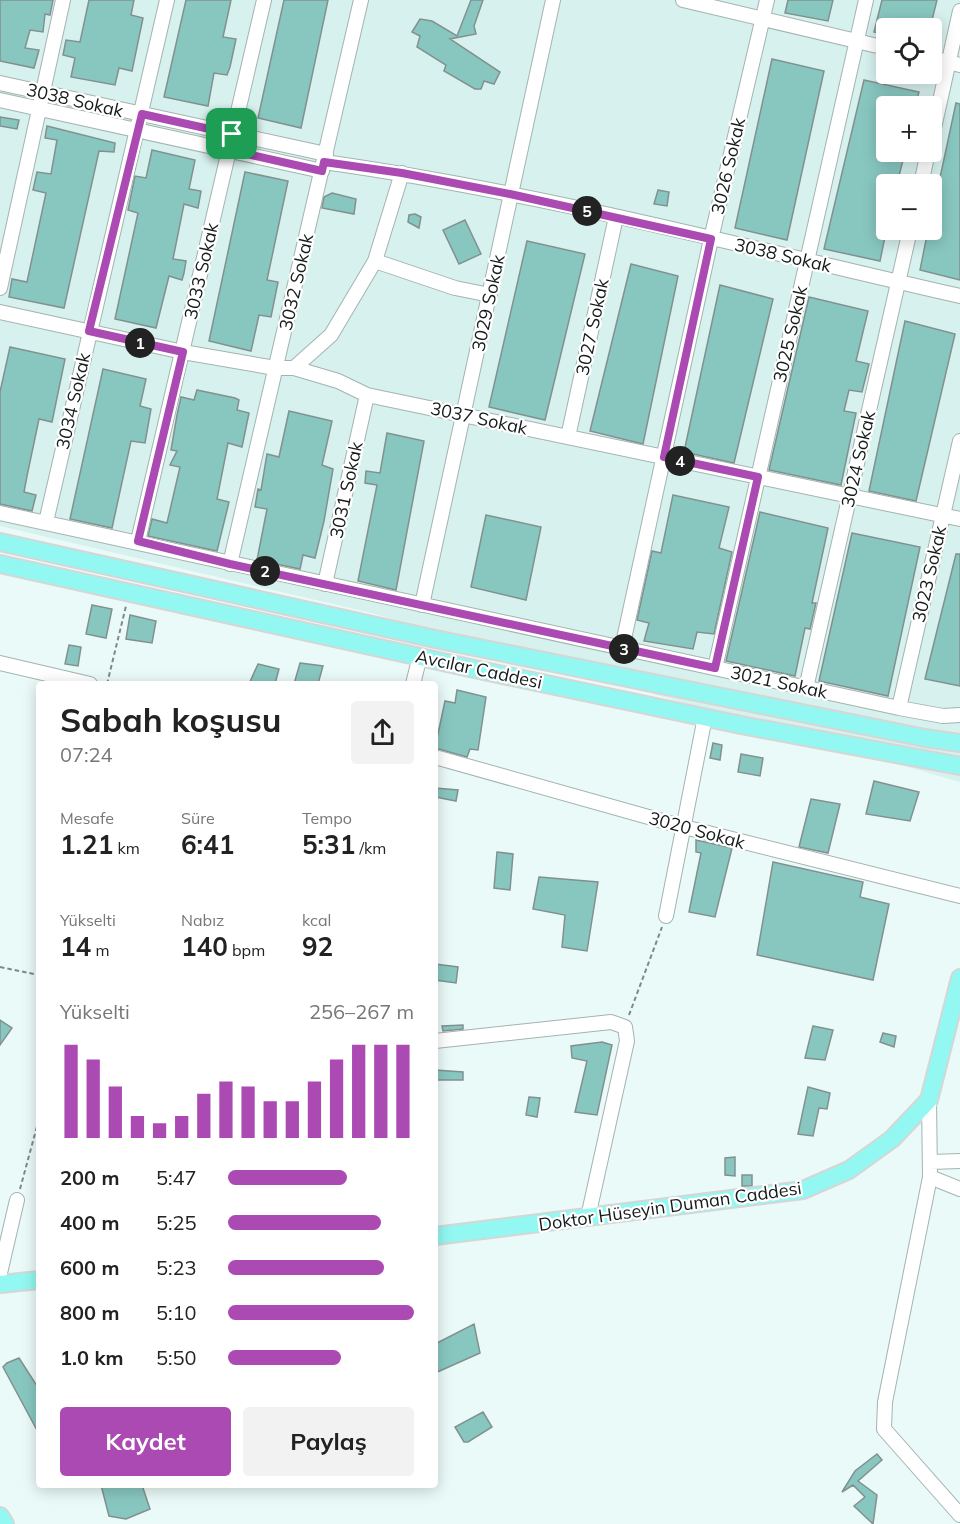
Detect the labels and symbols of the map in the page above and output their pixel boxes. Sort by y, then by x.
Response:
street label: 3038 Sokak [24,78,126,122]
pin [206,108,257,159]
street label: 3026 Sokak [706,115,750,217]
pin: 5 [572,196,602,226]
street label: 3033 Sokak [179,220,223,322]
street label: 3032 Sokak [274,231,318,333]
street label: 3038 Sokak [732,233,834,277]
street label: 3029 Sokak [466,252,510,354]
street label: 3027 Sokak [570,276,614,378]
street label: 3025 Sokak [768,283,812,385]
pin: 1 [125,328,155,358]
street label: 3034 Sokak [51,350,95,452]
street label: 3037 Sokak [428,396,530,440]
street label: 3024 Sokak [836,408,880,510]
street label: 3031 Sokak [324,439,368,541]
pin: 4 [665,446,695,476]
street label: 3023 Sokak [907,523,951,625]
pin: 2 [250,556,280,586]
pin: 3 [609,634,639,664]
street label: Avcılar Caddesi [413,644,545,694]
street label: 3021 Sokak [728,660,830,704]
street label: 3020 Sokak [646,806,748,854]
street label: Doktor Hüseyin Duman Caddesi [537,1176,803,1236]

